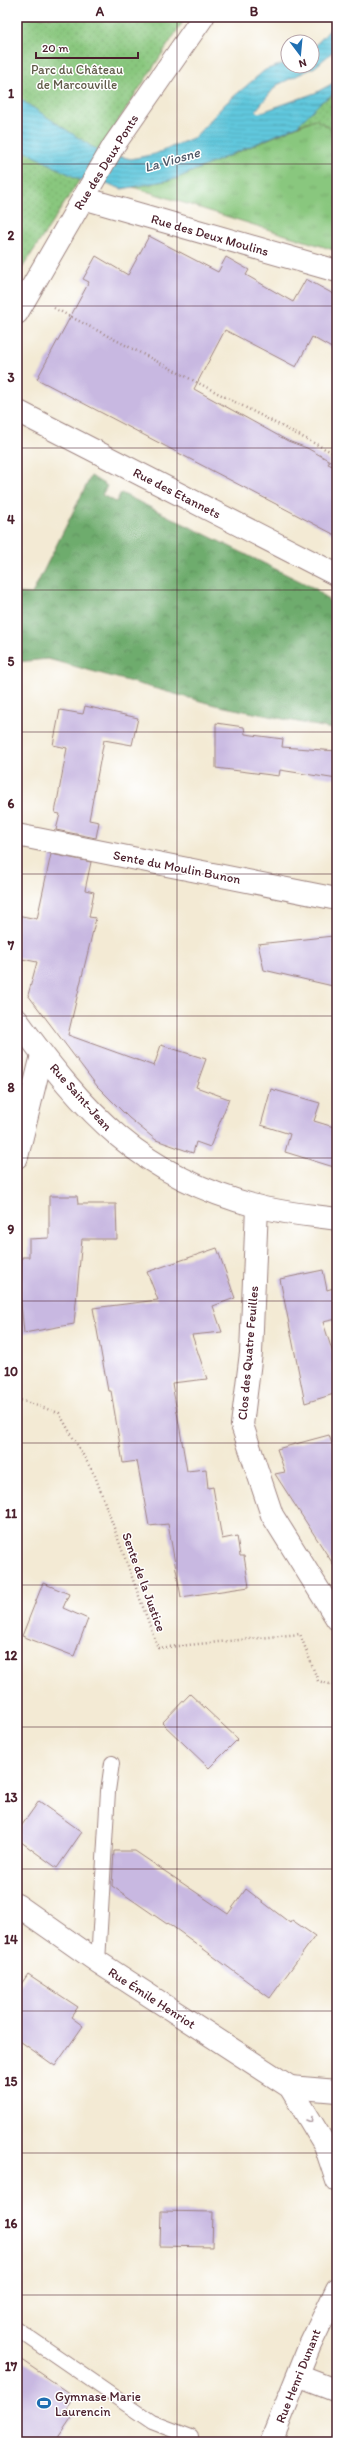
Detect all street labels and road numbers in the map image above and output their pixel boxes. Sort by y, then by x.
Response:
street label: Rue des Deux Ponts [71,111,141,212]
street label: Rue des Deux Moulins [149,211,271,259]
street label: Rue des Etannets [131,464,223,522]
street label: Sente du Moulin Bunon [112,847,243,887]
street label: Rue Saint-Jean [47,1060,116,1134]
street label: Clos des Quatre Feuilles [235,1285,261,1421]
street label: Sente de la Justice [119,1530,169,1634]
street label: Rue Émile Henriot [106,1964,198,2032]
street label: Rue Henri Dunant [272,2327,324,2425]

